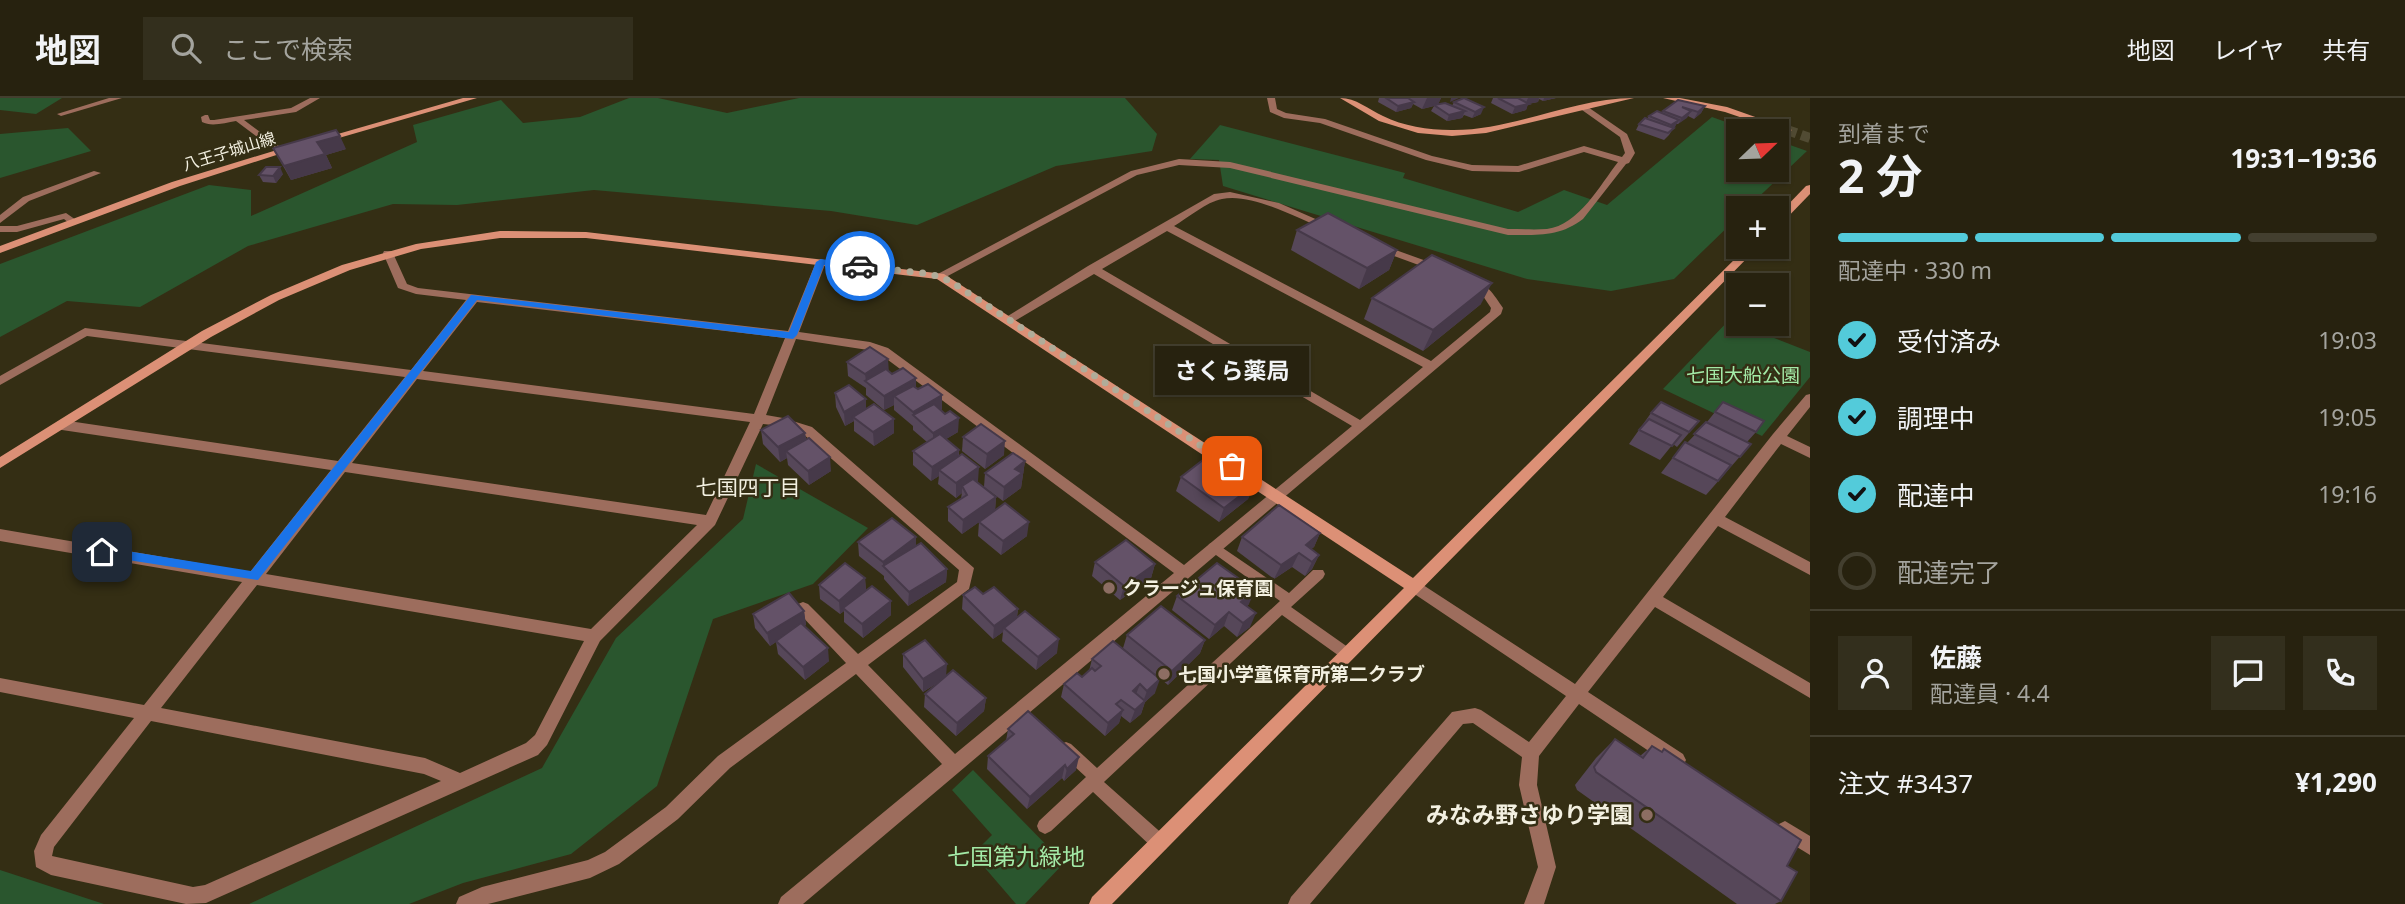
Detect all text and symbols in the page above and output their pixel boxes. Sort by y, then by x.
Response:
search box [143,17,633,80]
text: 地図 [35,27,101,72]
icon: search [167,29,205,67]
text: ここで検索 [223,31,353,67]
text: 地図 [2127,33,2175,66]
text: レイヤ [2213,33,2284,66]
text: 共有 [2322,33,2370,66]
text: 到着まで [1838,117,1930,149]
north arrow [1726,119,1788,182]
map controls [1726,119,1789,336]
street label: 八王子城山線 [180,126,278,176]
text: 19:31–19:36 [2230,140,2377,176]
text: 2 分 [1838,144,1922,206]
button: + [1726,196,1789,259]
courier [825,231,895,301]
icon: car [841,247,879,285]
text: 配達中 · 330 m [1838,254,1992,286]
button: − [1726,273,1789,336]
icon: check [1838,321,1876,359]
text: 受付済み [1897,323,2001,359]
text: 19:03 [2318,324,2377,356]
callout: さくら薬局 [1155,347,1309,396]
text: さくら薬局 [1175,354,1290,386]
park label: 七国大船公園 [1686,362,1800,388]
icon: check [1838,398,1876,436]
text: 調理中 [1897,400,1975,436]
text: 19:05 [2318,401,2377,433]
pin [1202,436,1262,496]
icon: bag [1213,447,1251,485]
district label: 七国四丁目 [696,473,801,501]
icon: check [1838,475,1876,513]
text: 配達中 [1897,477,1975,513]
text: 19:16 [2318,478,2377,510]
pin [72,522,132,582]
icon: home [83,533,121,571]
text: 配達完了 [1897,554,2001,590]
place label: クラージュ保育園 [1123,575,1273,601]
marker: クラージュ保育園 [1101,580,1117,596]
button: person [1838,636,1912,710]
button: chat [2211,636,2285,710]
button: phone [2303,636,2377,710]
text: 佐藤 [1930,639,1982,675]
place label: 七国小学童保育所第二クラブ [1178,661,1425,687]
marker: 七国小学童保育所第二クラブ [1156,666,1172,682]
text: 配達員 · 4.4 [1930,677,2050,709]
text: ¥1,290 [2295,764,2377,800]
text: 注文 #3437 [1838,765,1973,801]
place label: みなみ野さゆり学園 [1426,798,1633,830]
marker: みなみ野さゆり学園 [1639,807,1655,823]
park label: 七国第九緑地 [947,840,1085,872]

